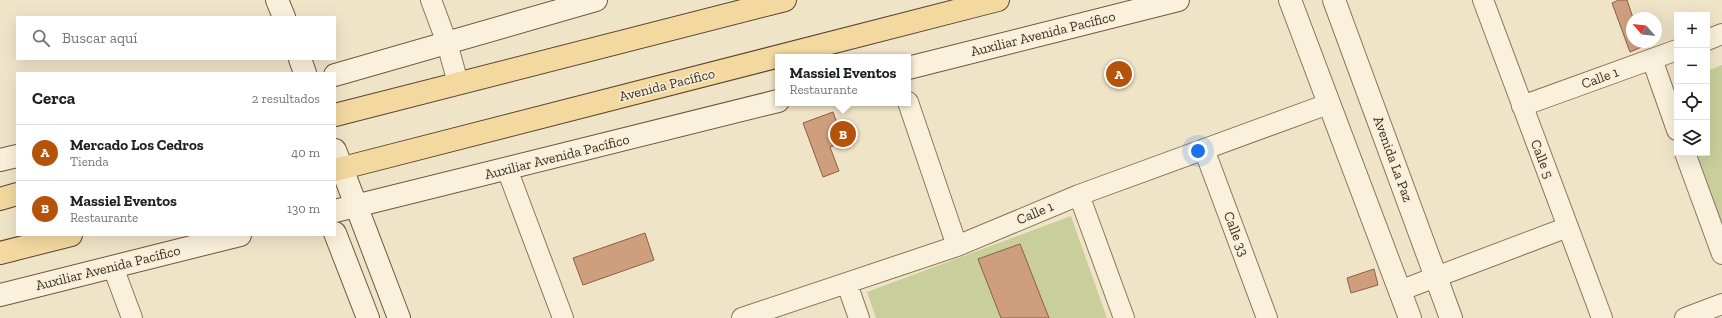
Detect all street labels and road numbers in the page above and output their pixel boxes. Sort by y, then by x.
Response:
street label: Auxiliar Avenida Pacífico [969,8,1117,60]
street label: Calle 1 [1579,63,1622,93]
street label: Avenida Pacífico [617,65,717,105]
street label: Avenida La Paz [1370,114,1417,205]
street label: Auxiliar Avenida Pacífico [483,131,631,183]
street label: Calle 5 [1527,137,1557,181]
street label: Calle 1 [1014,197,1057,228]
street label: Calle 33 [1220,209,1252,259]
street label: Auxiliar Avenida Pacífico [34,242,182,294]

